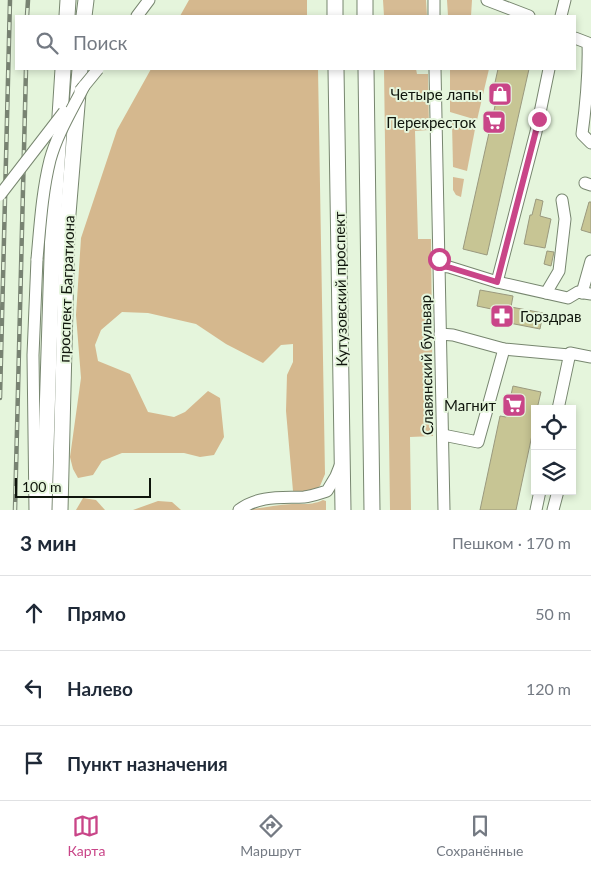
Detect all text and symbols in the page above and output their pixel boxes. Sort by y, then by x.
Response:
search box [15,15,576,70]
icon: search [33,29,61,57]
text: Поиск [73,31,127,54]
shop icon: Четыре лапы [487,81,513,107]
place label: Четыре лапы [390,85,482,103]
route end [528,108,551,131]
supermarket icon: Перекресток [481,109,507,135]
place label: Перекресток [386,113,476,131]
street label: Кутузовский проспект [330,211,350,367]
street label: проспект Багратиона [54,215,78,363]
route start [428,248,451,271]
street label: Славянский бульвар [416,295,436,435]
pharmacy icon: Горздрав [489,303,515,329]
place label: Горздрав [520,307,582,325]
supermarket icon: Магнит [501,392,527,418]
place label: Магнит [444,396,496,414]
map controls [531,405,576,495]
button: locate [531,405,576,450]
button: layers [531,450,576,495]
scale bar [15,475,151,498]
text: 100 m [22,478,61,495]
text: 3 мин [20,530,77,555]
text: Пешком · 170 m [452,533,571,552]
icon: ahead [20,599,48,627]
text: Прямо [67,602,126,625]
text: 50 m [535,604,571,623]
icon: left [20,674,48,702]
text: Налево [67,677,133,700]
text: 120 m [526,679,571,698]
icon: arrive [20,749,48,777]
text: Пункт назначения [67,752,228,775]
tab: Карта [67,812,105,859]
tab: Маршрут [240,812,301,859]
tab: Сохранённые [436,812,523,859]

